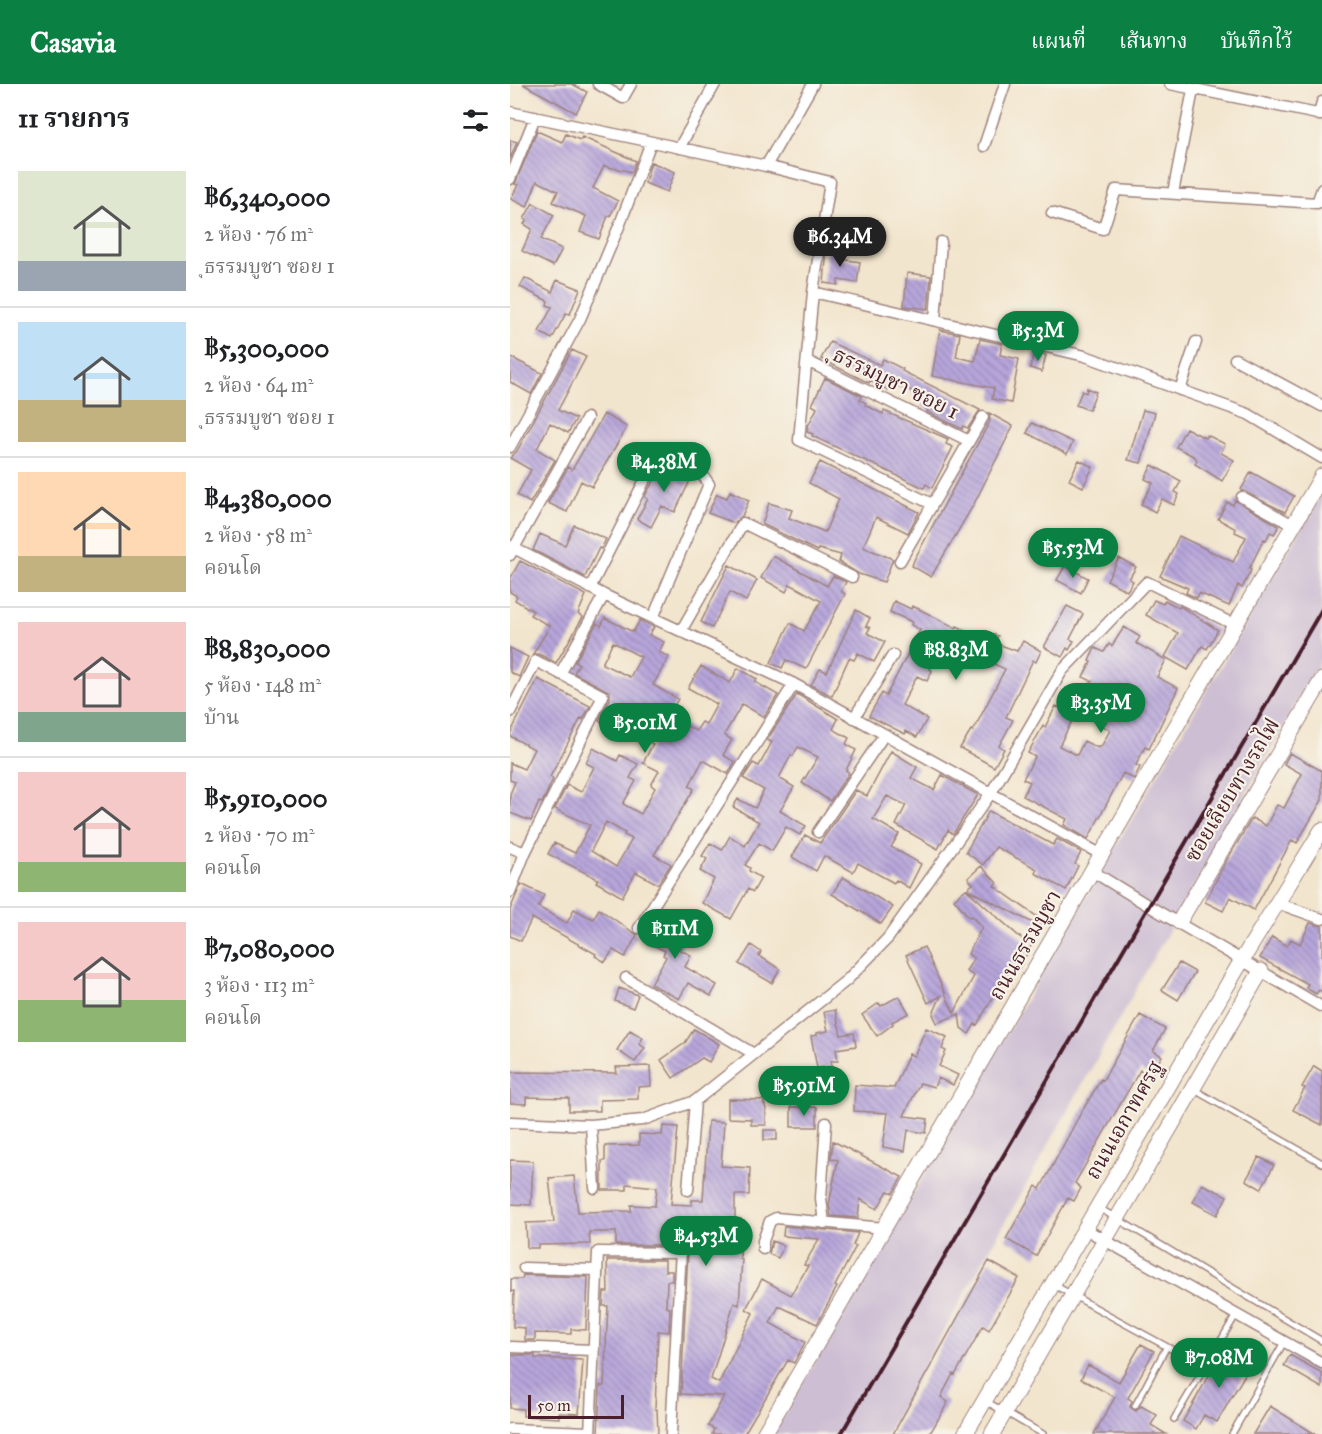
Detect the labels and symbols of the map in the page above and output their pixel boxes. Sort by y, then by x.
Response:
pin: ฿6.34M [791,217,889,268]
pin: ฿5.3M [996,311,1080,362]
street label: ุธรรมบูชา ซอย 1 [823,339,963,426]
pin: ฿4.38M [615,442,713,493]
pin: ฿5.53M [1024,528,1122,579]
pin: ฿8.83M [907,630,1005,681]
pin: ฿3.35M [1052,683,1150,734]
pin: ฿5.01M [596,703,694,754]
street label: ซอยเลียบทางรถไฟ [1177,712,1285,867]
street label: ถนนธรรมบูชา [983,885,1067,1005]
pin: ฿11M [639,909,711,960]
street label: ถนนเอกาทศรฐ [1079,1056,1169,1184]
pin: ฿5.91M [755,1066,853,1117]
pin: ฿4.53M [657,1216,755,1267]
pin: ฿7.08M [1170,1338,1268,1389]
scale bar [528,1392,624,1420]

